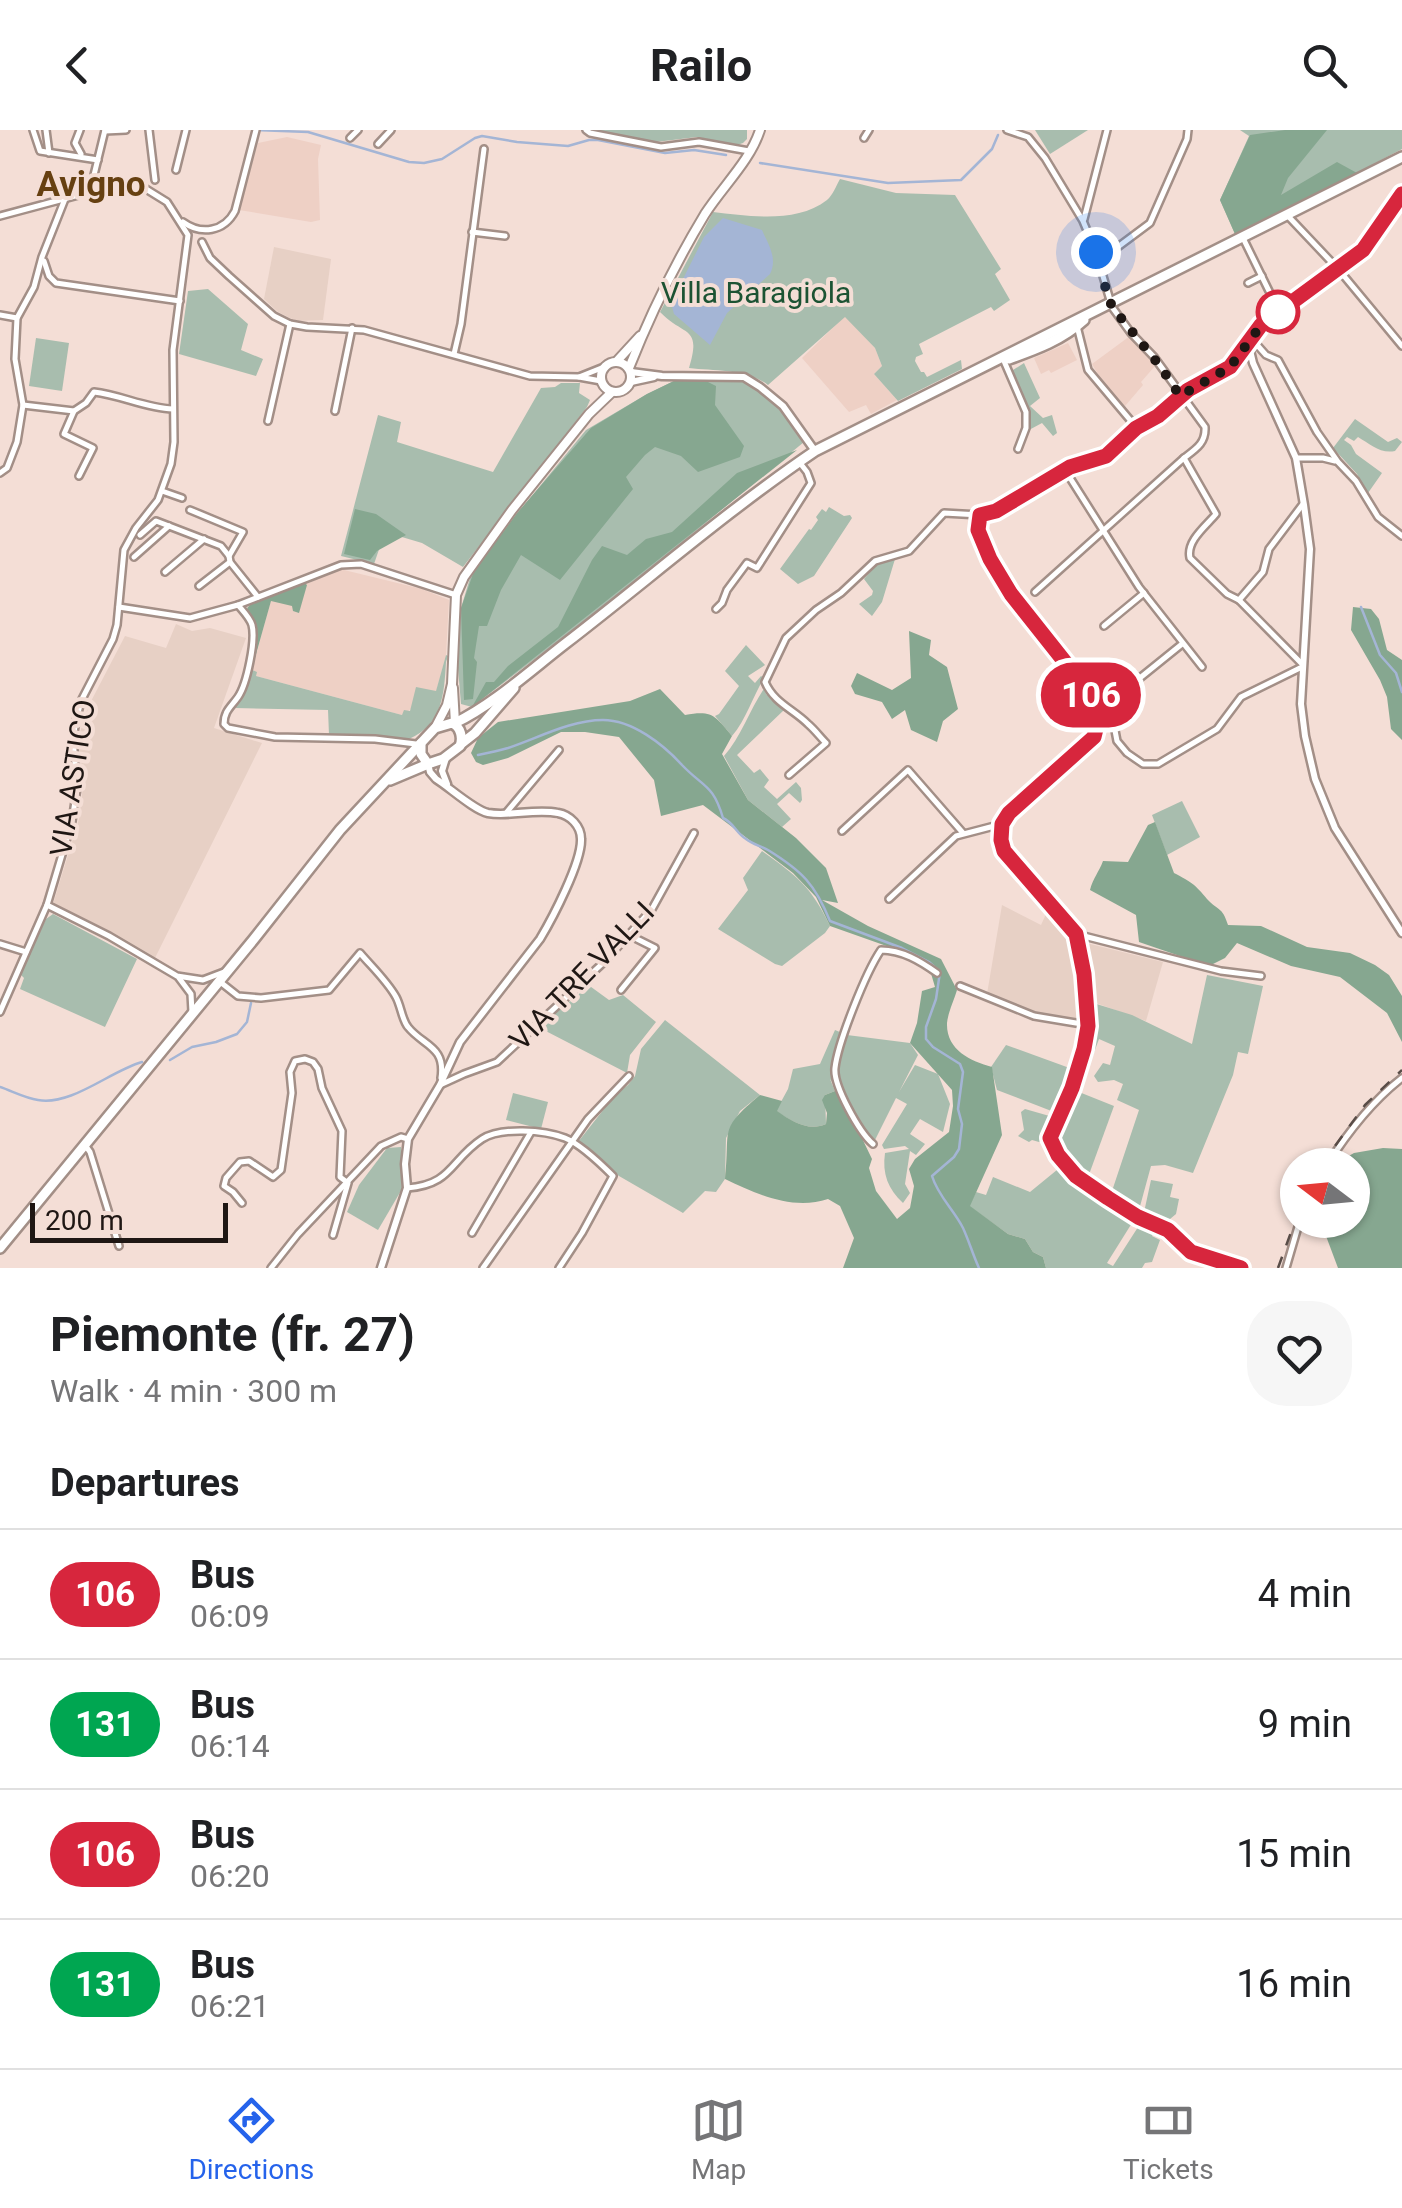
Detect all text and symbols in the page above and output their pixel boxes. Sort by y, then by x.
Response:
icon: back [50,38,105,93]
icon: search [1297,38,1352,93]
text: Railo [650,39,752,92]
district label: Avigno [36,164,146,205]
your location [1071,227,1121,277]
park label: Villa Baragiola [661,275,851,310]
unlabelled marker [1257,291,1299,333]
line badge: 106 [1034,662,1148,728]
text: 106 [1061,675,1121,716]
street label: VIA ASTICO [43,697,102,859]
street label: VIA TRE VALLI [502,894,661,1057]
north arrow [1280,1148,1370,1238]
map controls [1280,1148,1370,1238]
scale bar [30,1198,228,1242]
text: 200 m [45,1204,124,1237]
button: heart [1247,1301,1352,1406]
text: Piemonte (fr. 27) [50,1306,415,1363]
text: Walk · 4 min · 300 m [50,1372,337,1410]
text: Departures [50,1461,240,1505]
text: Bus [190,1553,255,1597]
text: 4 min [1258,1572,1352,1616]
text: 106 [75,1574,135,1615]
text: 06:09 [190,1597,270,1635]
text: Bus [190,1683,255,1727]
text: 9 min [1258,1702,1352,1746]
text: 131 [75,1704,135,1745]
text: 06:14 [190,1727,270,1765]
text: Bus [190,1813,255,1857]
text: 15 min [1236,1832,1352,1876]
text: 106 [75,1834,135,1875]
text: 06:20 [190,1857,270,1895]
text: Bus [190,1943,255,1987]
text: 16 min [1236,1962,1352,2006]
text: 131 [75,1964,135,2005]
text: 06:21 [190,1987,270,2025]
tab: Directions [188,2093,314,2186]
tab: Map [691,2093,746,2186]
tab: Tickets [1123,2093,1214,2186]

